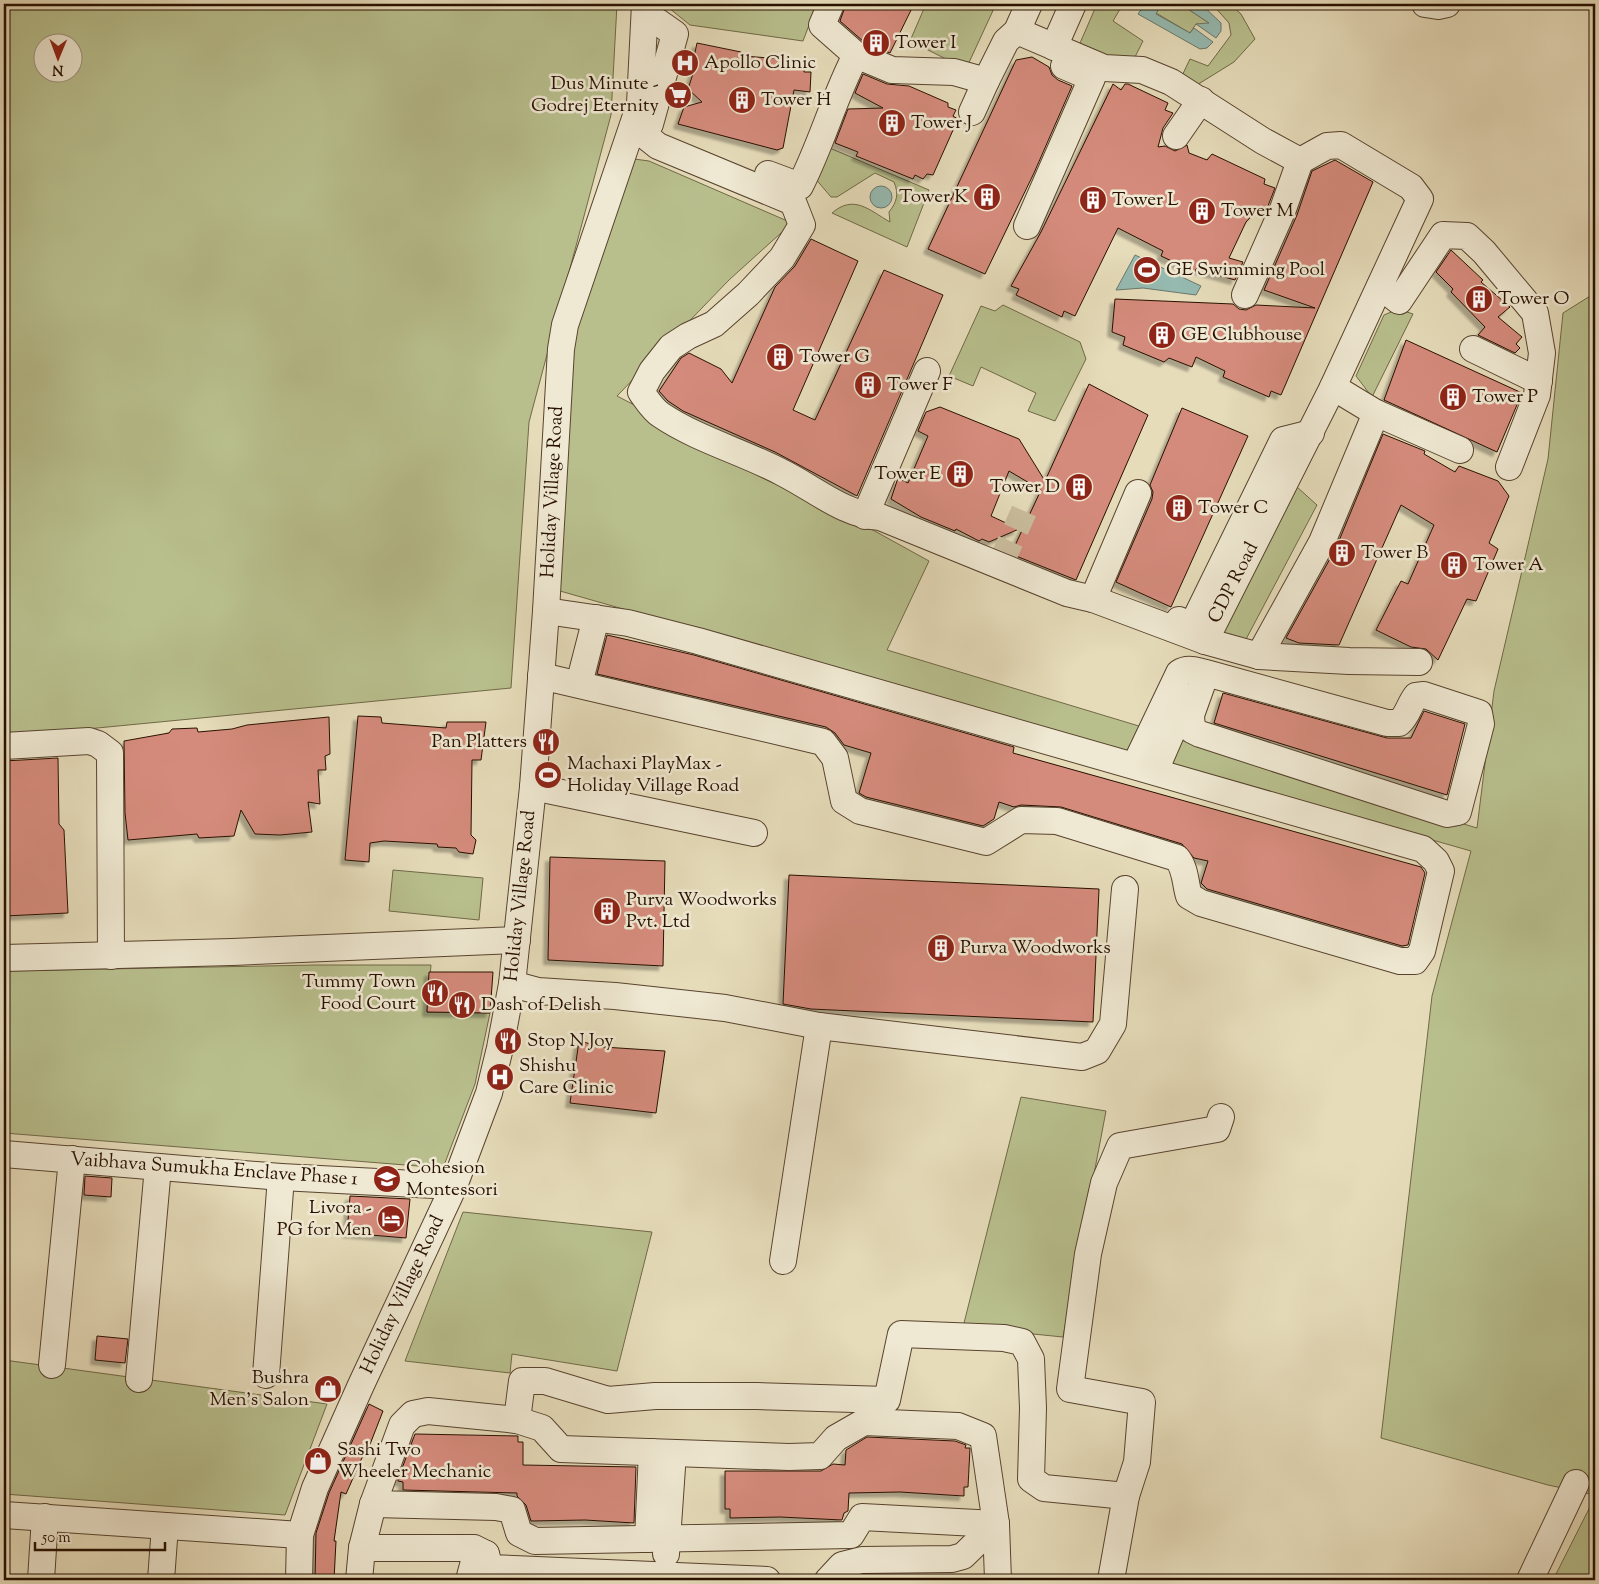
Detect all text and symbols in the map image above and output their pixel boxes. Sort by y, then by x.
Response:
building icon: Tower I [861,28,891,58]
place label: Tower I [895,30,956,57]
north arrow [32,32,82,82]
hospital icon: Apollo Clinic [670,48,700,78]
place label: Apollo Clinic [704,50,816,77]
text: N [52,59,64,79]
place label: Dus Minute - Godrej Eternity [531,71,660,120]
supermarket icon: Dus Minute - Godrej Eternity [663,80,693,110]
building icon: Tower H [727,85,757,115]
place label: Tower H [761,87,831,114]
building icon: Tower J [877,108,907,138]
place label: Tower J [911,110,972,137]
building icon: Tower K [972,182,1002,212]
place label: Tower K [899,184,968,211]
building icon: Tower L [1078,185,1108,215]
place label: Tower L [1112,187,1179,214]
building icon: Tower M [1187,196,1217,226]
place label: Tower M [1221,198,1294,225]
sports icon: GE Swimming Pool [1132,255,1162,285]
place label: GE Swimming Pool [1166,257,1325,284]
building icon: Tower O [1464,284,1494,314]
place label: Tower O [1498,286,1569,313]
building icon: GE Clubhouse [1147,320,1177,350]
place label: GE Clubhouse [1181,322,1302,349]
building icon: Tower G [765,342,795,372]
place label: Tower G [799,344,870,371]
building icon: Tower F [853,370,883,400]
place label: Tower F [887,372,953,399]
building icon: Tower P [1438,382,1468,412]
place label: Tower P [1472,384,1538,411]
street label: Holiday Village Road [535,405,571,579]
building icon: Tower E [945,459,975,489]
place label: Tower E [874,461,942,488]
building icon: Tower D [1064,472,1094,502]
place label: Tower D [990,474,1060,501]
building icon: Tower C [1164,493,1194,523]
place label: Tower C [1198,495,1269,522]
street label: CDP Road [1202,537,1266,628]
building icon: Tower B [1327,538,1357,568]
place label: Tower B [1361,540,1428,567]
building icon: Tower A [1439,550,1469,580]
place label: Tower A [1473,552,1544,579]
restaurant icon: Pan Platters [531,727,561,757]
place label: Pan Platters [431,729,527,756]
place label: Machaxi PlayMax - Holiday Village Road [567,751,739,800]
sports icon: Machaxi PlayMax - Holiday Village Road [533,760,563,790]
street label: Holiday Village Road [499,809,543,983]
place label: Purva Woodworks Pvt. Ltd [626,887,777,936]
building icon: Purva Woodworks Pvt. Ltd [592,896,622,926]
building icon: Purva Woodworks [926,933,956,963]
place label: Purva Woodworks [960,935,1111,962]
place label: Tummy Town Food Court [302,969,416,1018]
restaurant icon: Tummy Town Food Court [420,978,450,1008]
restaurant icon: Dash of Delish [447,990,477,1020]
place label: Dash of Delish [481,992,602,1019]
restaurant icon: Stop N Joy [493,1026,523,1056]
place label: Stop N Joy [527,1028,614,1055]
place label: Shishu Care Clinic [519,1053,614,1102]
hospital icon: Shishu Care Clinic [485,1062,515,1092]
street label: Vaibhava Sumukha Enclave Phase 1 [69,1146,359,1194]
place label: Cohesion Montessori [406,1155,498,1204]
school or university icon: Cohesion Montessori [372,1164,402,1194]
place label: Livora - PG for Men [277,1195,372,1244]
hotel icon: Livora - PG for Men [376,1204,406,1234]
street label: Holiday Village Road [354,1211,452,1379]
place label: Bushra Men's Salon [210,1365,309,1414]
shop icon: Bushra Men's Salon [313,1374,343,1404]
place label: Sashi Two Wheeler Mechanic [337,1437,492,1486]
shop icon: Sashi Two Wheeler Mechanic [303,1446,333,1476]
scale bar [35,1519,165,1551]
text: 50 m [41,1528,71,1549]

